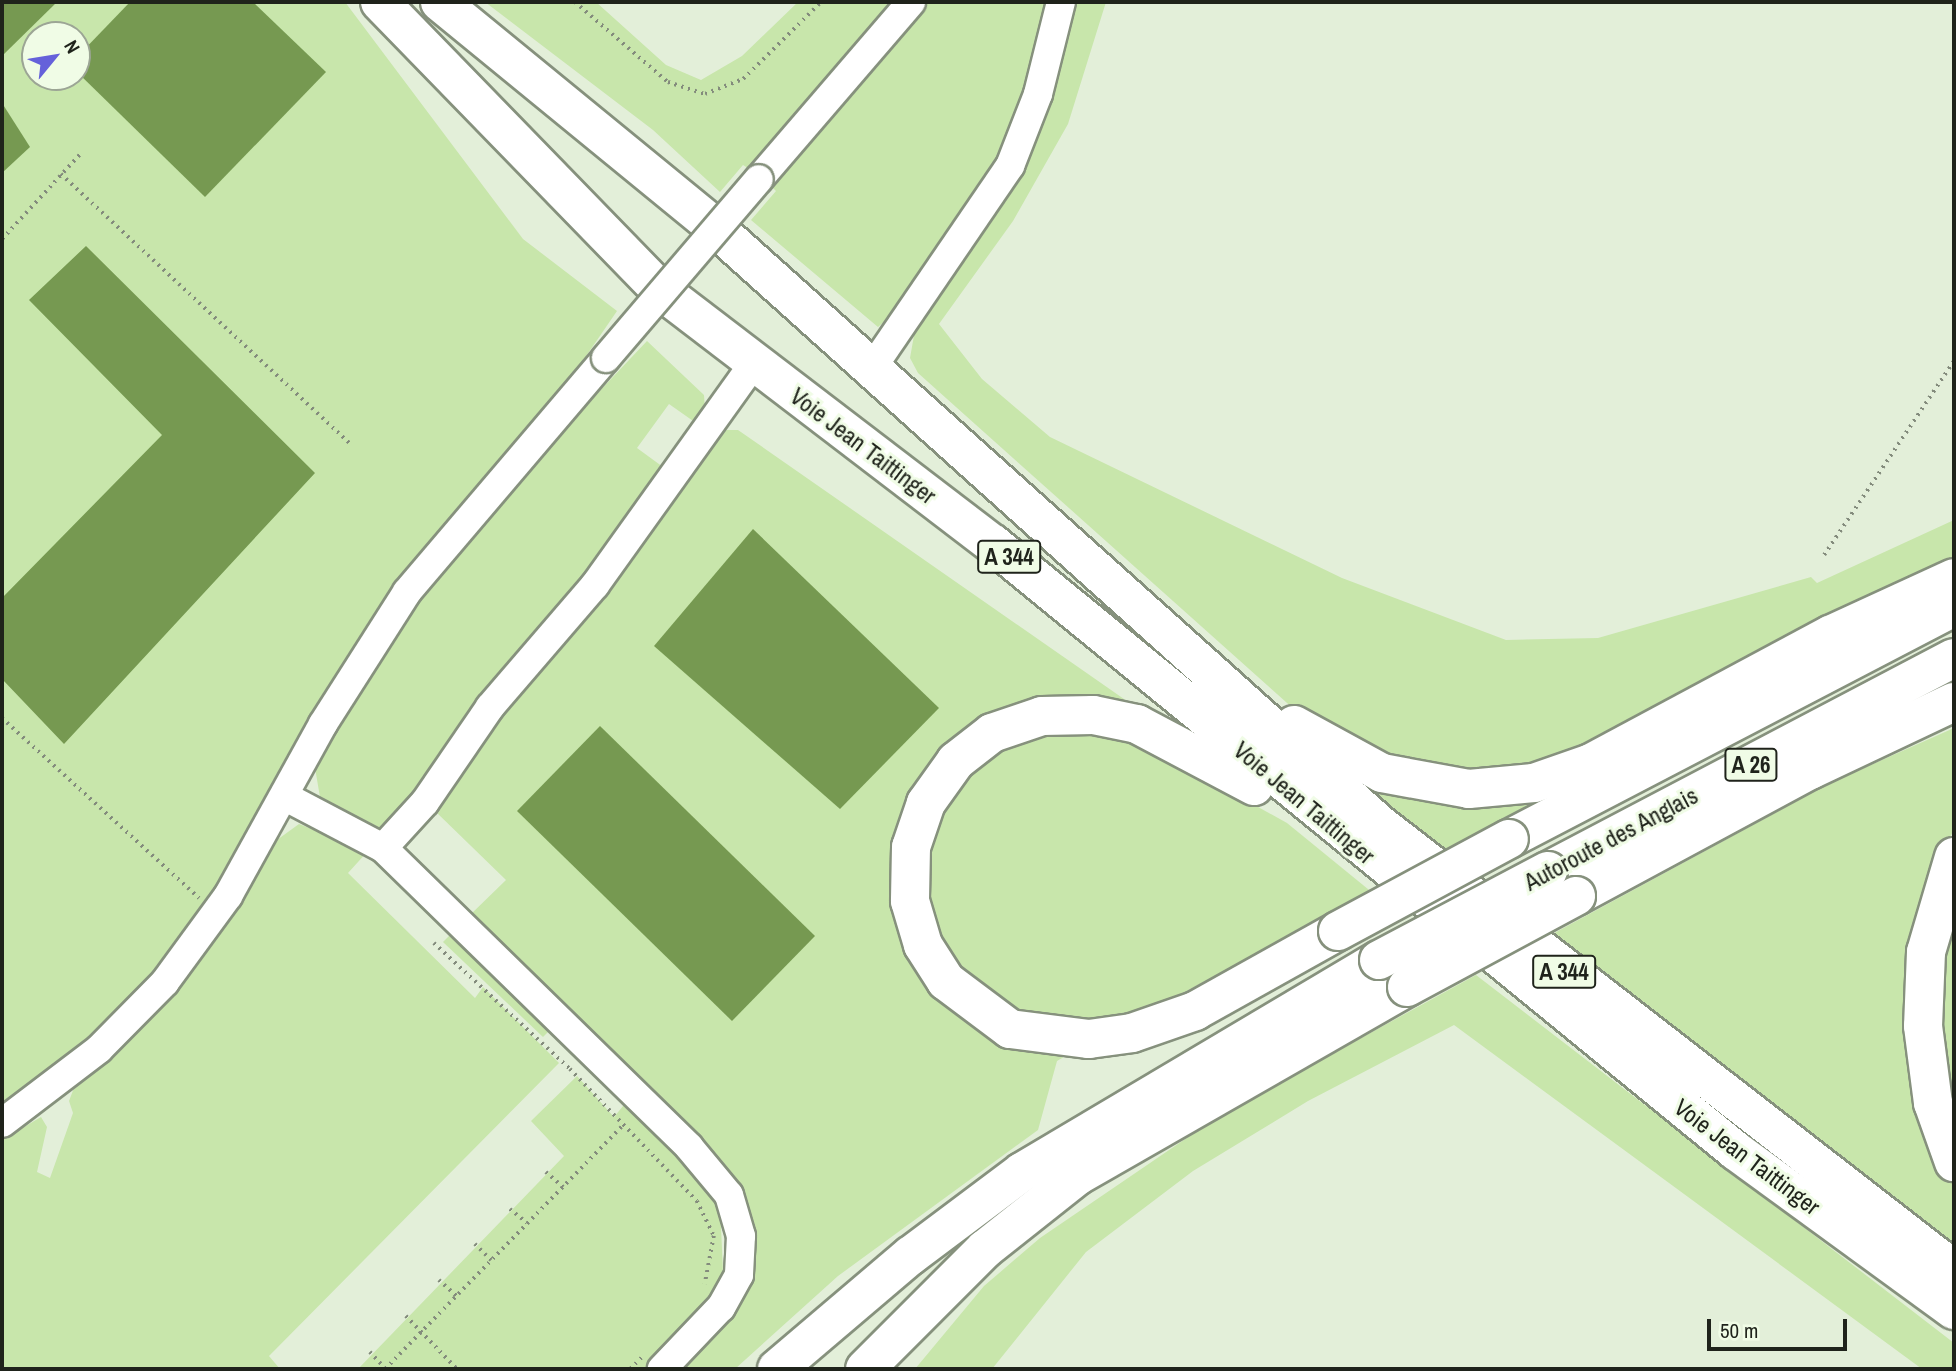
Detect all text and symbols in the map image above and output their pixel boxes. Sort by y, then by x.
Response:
north arrow [21,21,91,91]
text: N [58,35,87,58]
street label: Voie Jean Taittinger [784,382,942,510]
road number: A 344 [976,538,1042,576]
street label: Voie Jean Taittinger [1228,736,1380,870]
road number: A 26 [1723,746,1779,785]
street label: Autoroute des Anglais [1519,781,1703,897]
road number: A 344 [1531,953,1597,992]
street label: Voie Jean Taittinger [1668,1093,1826,1221]
scale bar [1711,1304,1851,1348]
text: 50 m [1720,1316,1758,1345]

